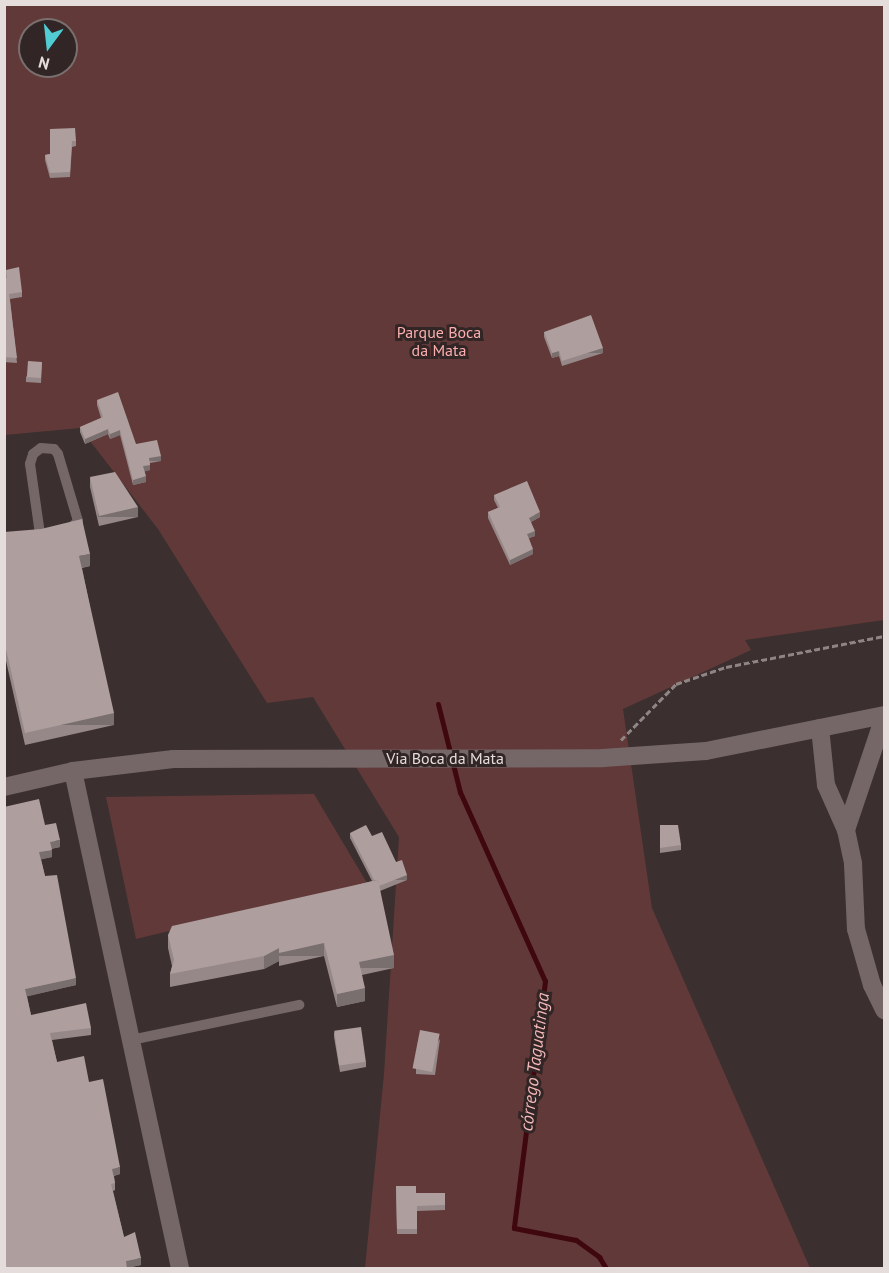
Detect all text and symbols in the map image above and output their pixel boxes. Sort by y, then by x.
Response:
north arrow [18,18,78,78]
text: N [36,52,52,74]
park label: Parque Boca da Mata [397,322,481,360]
street label: Via Boca da Mata [386,748,504,768]
water label: córrego Taguatinga [516,991,554,1133]

